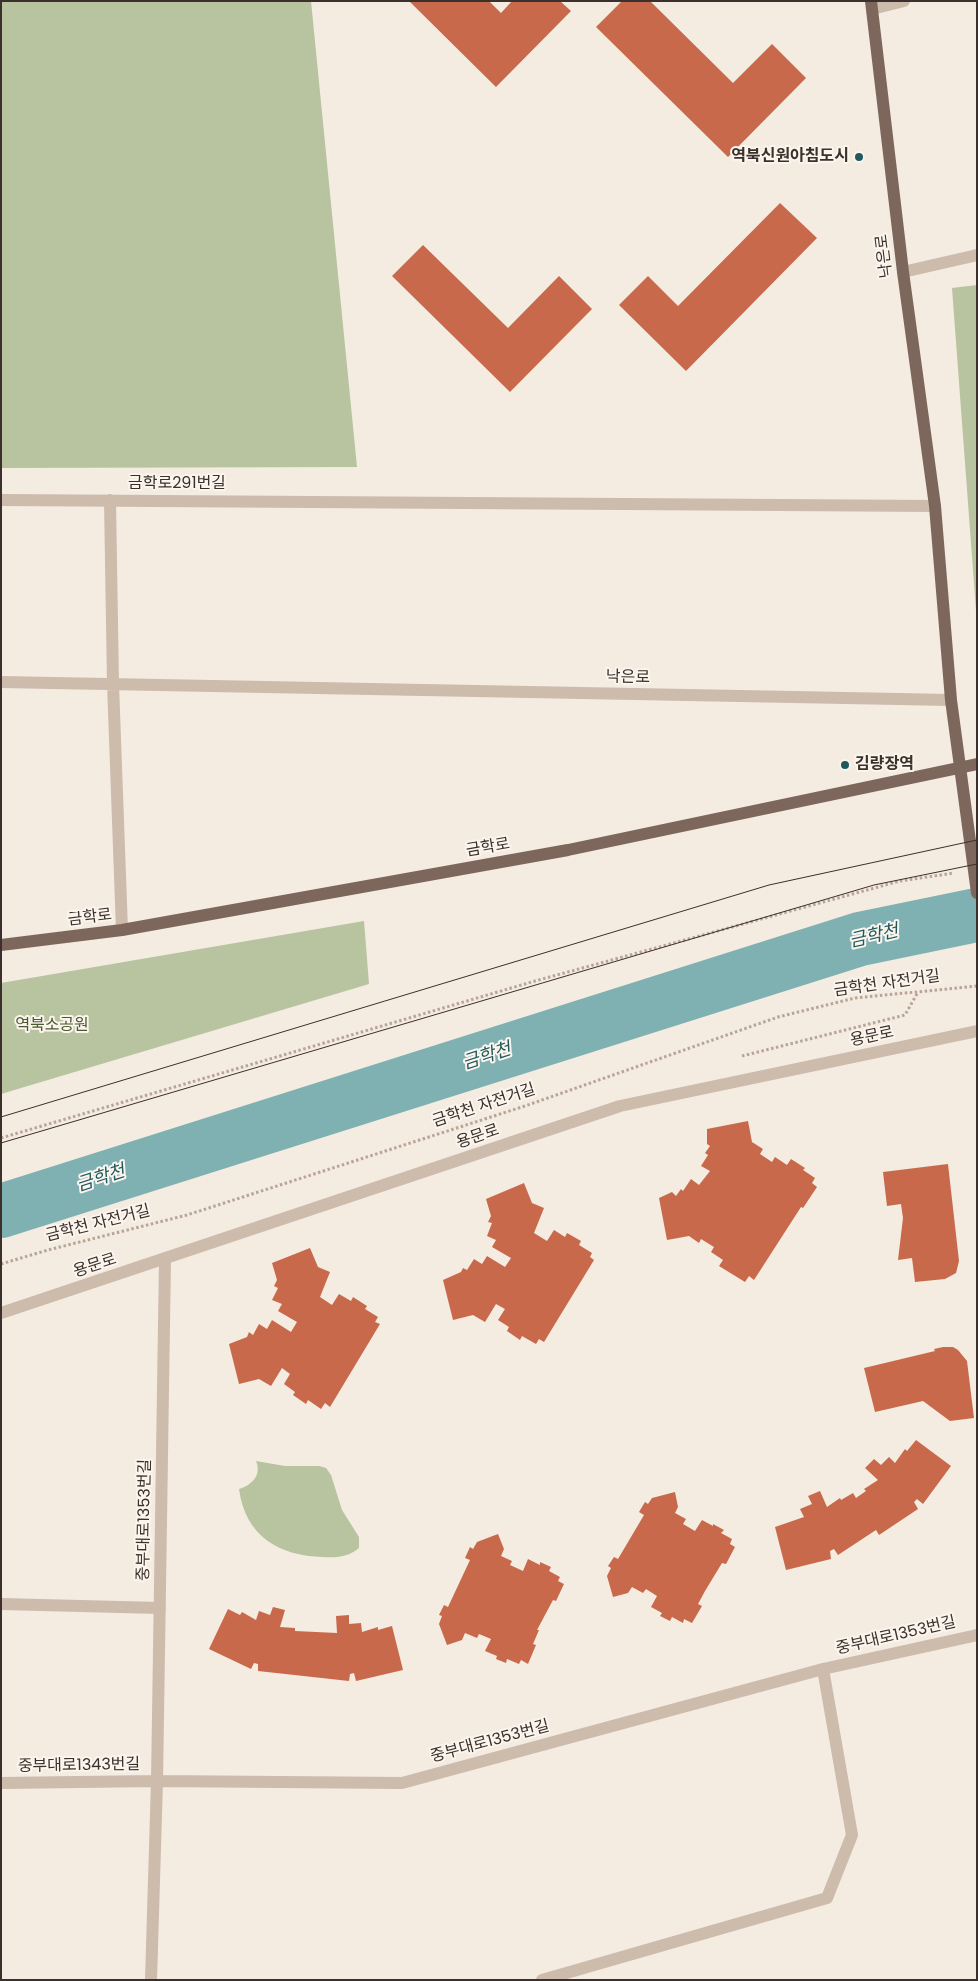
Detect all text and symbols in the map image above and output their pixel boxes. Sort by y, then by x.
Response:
place label: 역북신원아침도시 [731,147,849,167]
marker: 역북신원아침도시 [853,151,865,163]
street label: 낙은로 [873,233,897,279]
street label: 금학로291번길 [128,474,226,494]
street label: 낙은로 [606,668,650,688]
place label: 김량장역 [855,755,914,775]
marker: 김량장역 [839,759,851,771]
street label: 금학로 [465,835,511,861]
street label: 금학로 [67,906,113,930]
water label: 금학천 [847,921,901,953]
street label: 금학천 자전거길 [833,967,941,1001]
park label: 역북소공원 [15,1016,89,1036]
street label: 용문로 [848,1023,896,1051]
water label: 금학천 [460,1039,514,1075]
street label: 금학천 자전거길 [430,1080,538,1132]
street label: 용문로 [454,1121,502,1153]
water label: 금학천 [74,1161,128,1197]
street label: 금학천 자전거길 [44,1202,152,1246]
street label: 용문로 [71,1250,119,1282]
street label: 중부대로1353번길 [134,1459,156,1581]
street label: 중부대로1353번길 [834,1613,958,1659]
street label: 중부대로1353번길 [428,1717,552,1767]
street label: 중부대로1343번길 [18,1755,140,1777]

